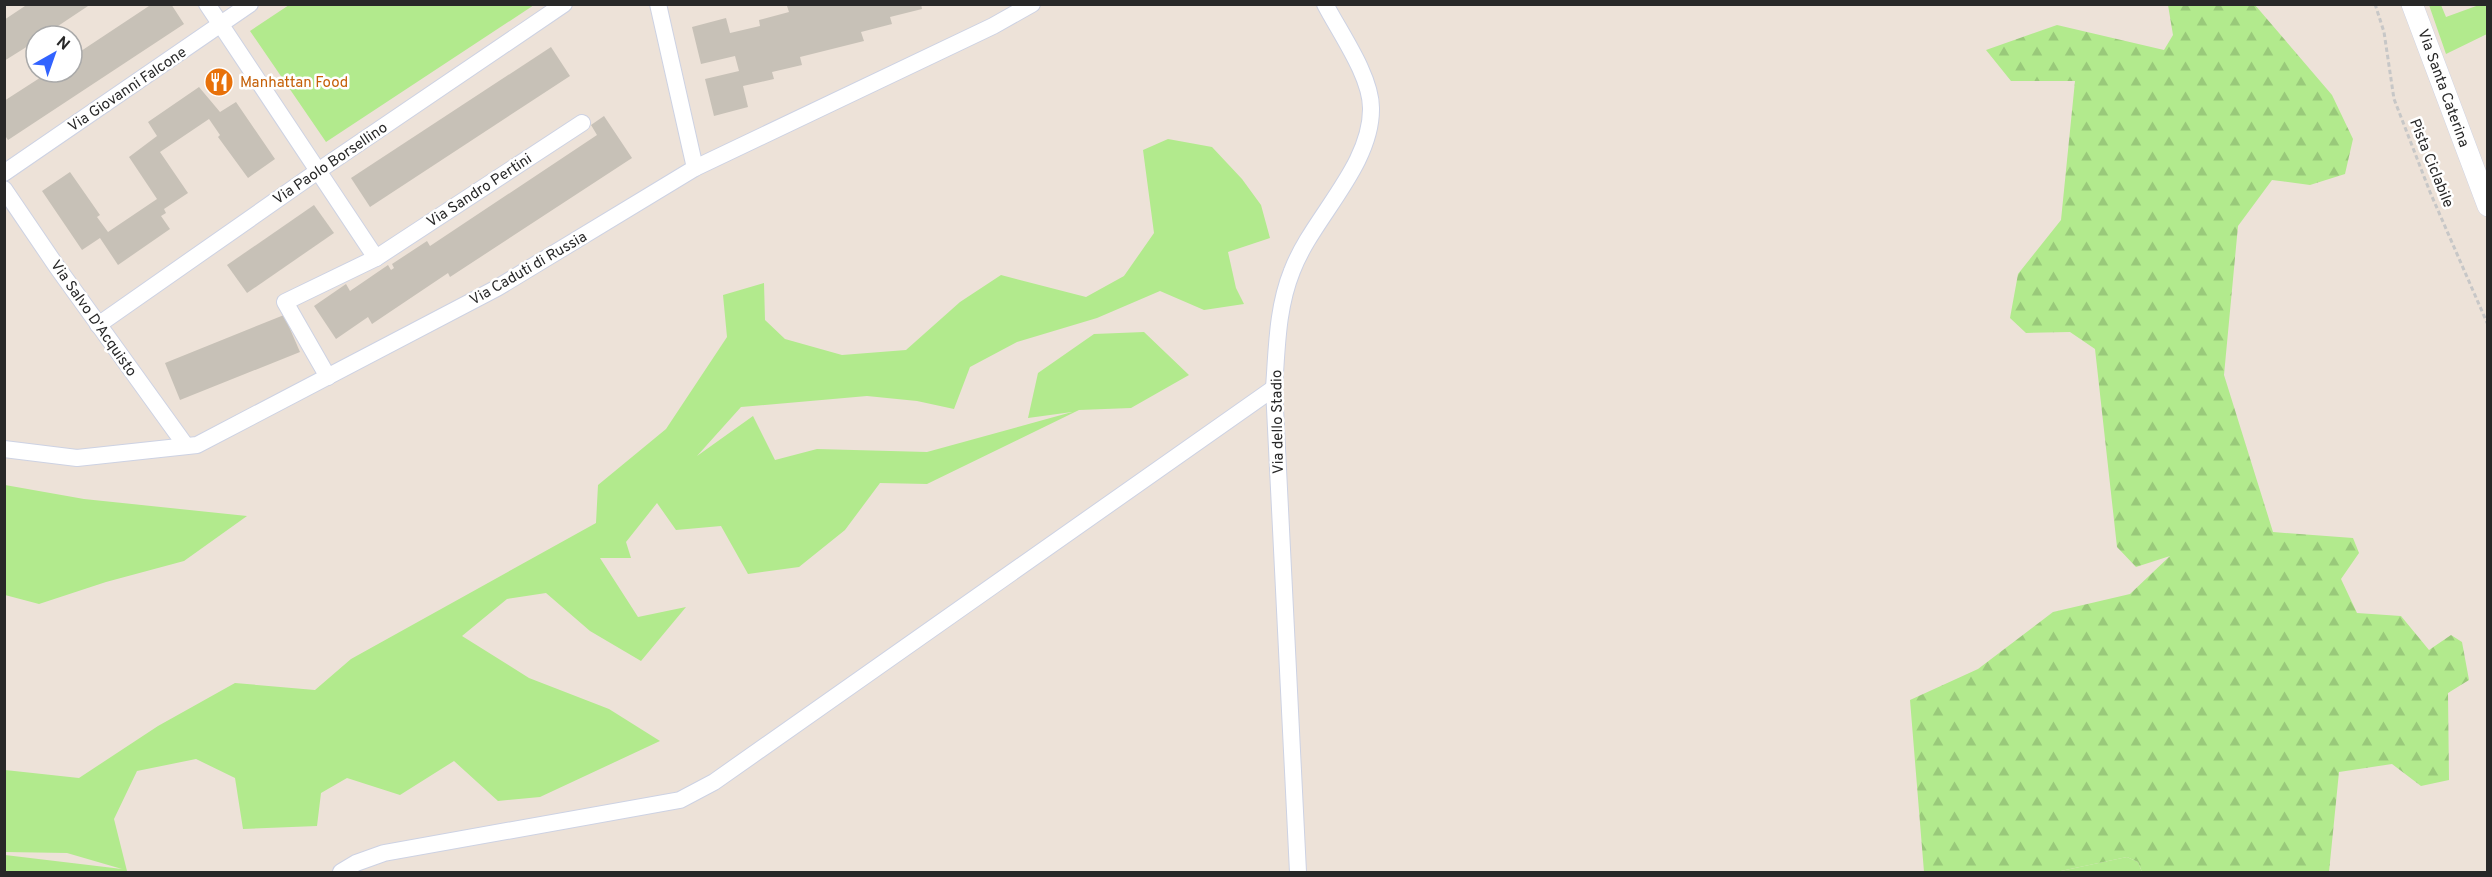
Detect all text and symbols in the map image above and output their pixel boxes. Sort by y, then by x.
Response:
north arrow [24,24,84,84]
street label: Via Santa Caterina [2412,27,2473,150]
text: N [52,33,73,55]
street label: Via Giovanni Falcone [65,43,191,137]
restaurant icon: Manhattan Food [203,66,235,98]
place label: Manhattan Food [240,74,348,93]
street label: Pista Ciclabile [2404,116,2457,211]
street label: Via Paolo Borsellino [270,119,392,210]
street label: Via Sandro Pertini [424,150,536,232]
street label: Via Caduti di Russia [467,228,591,311]
street label: Via Salvo D'Acquisto [45,257,140,381]
street label: Via dello Stadio [1268,370,1289,474]

